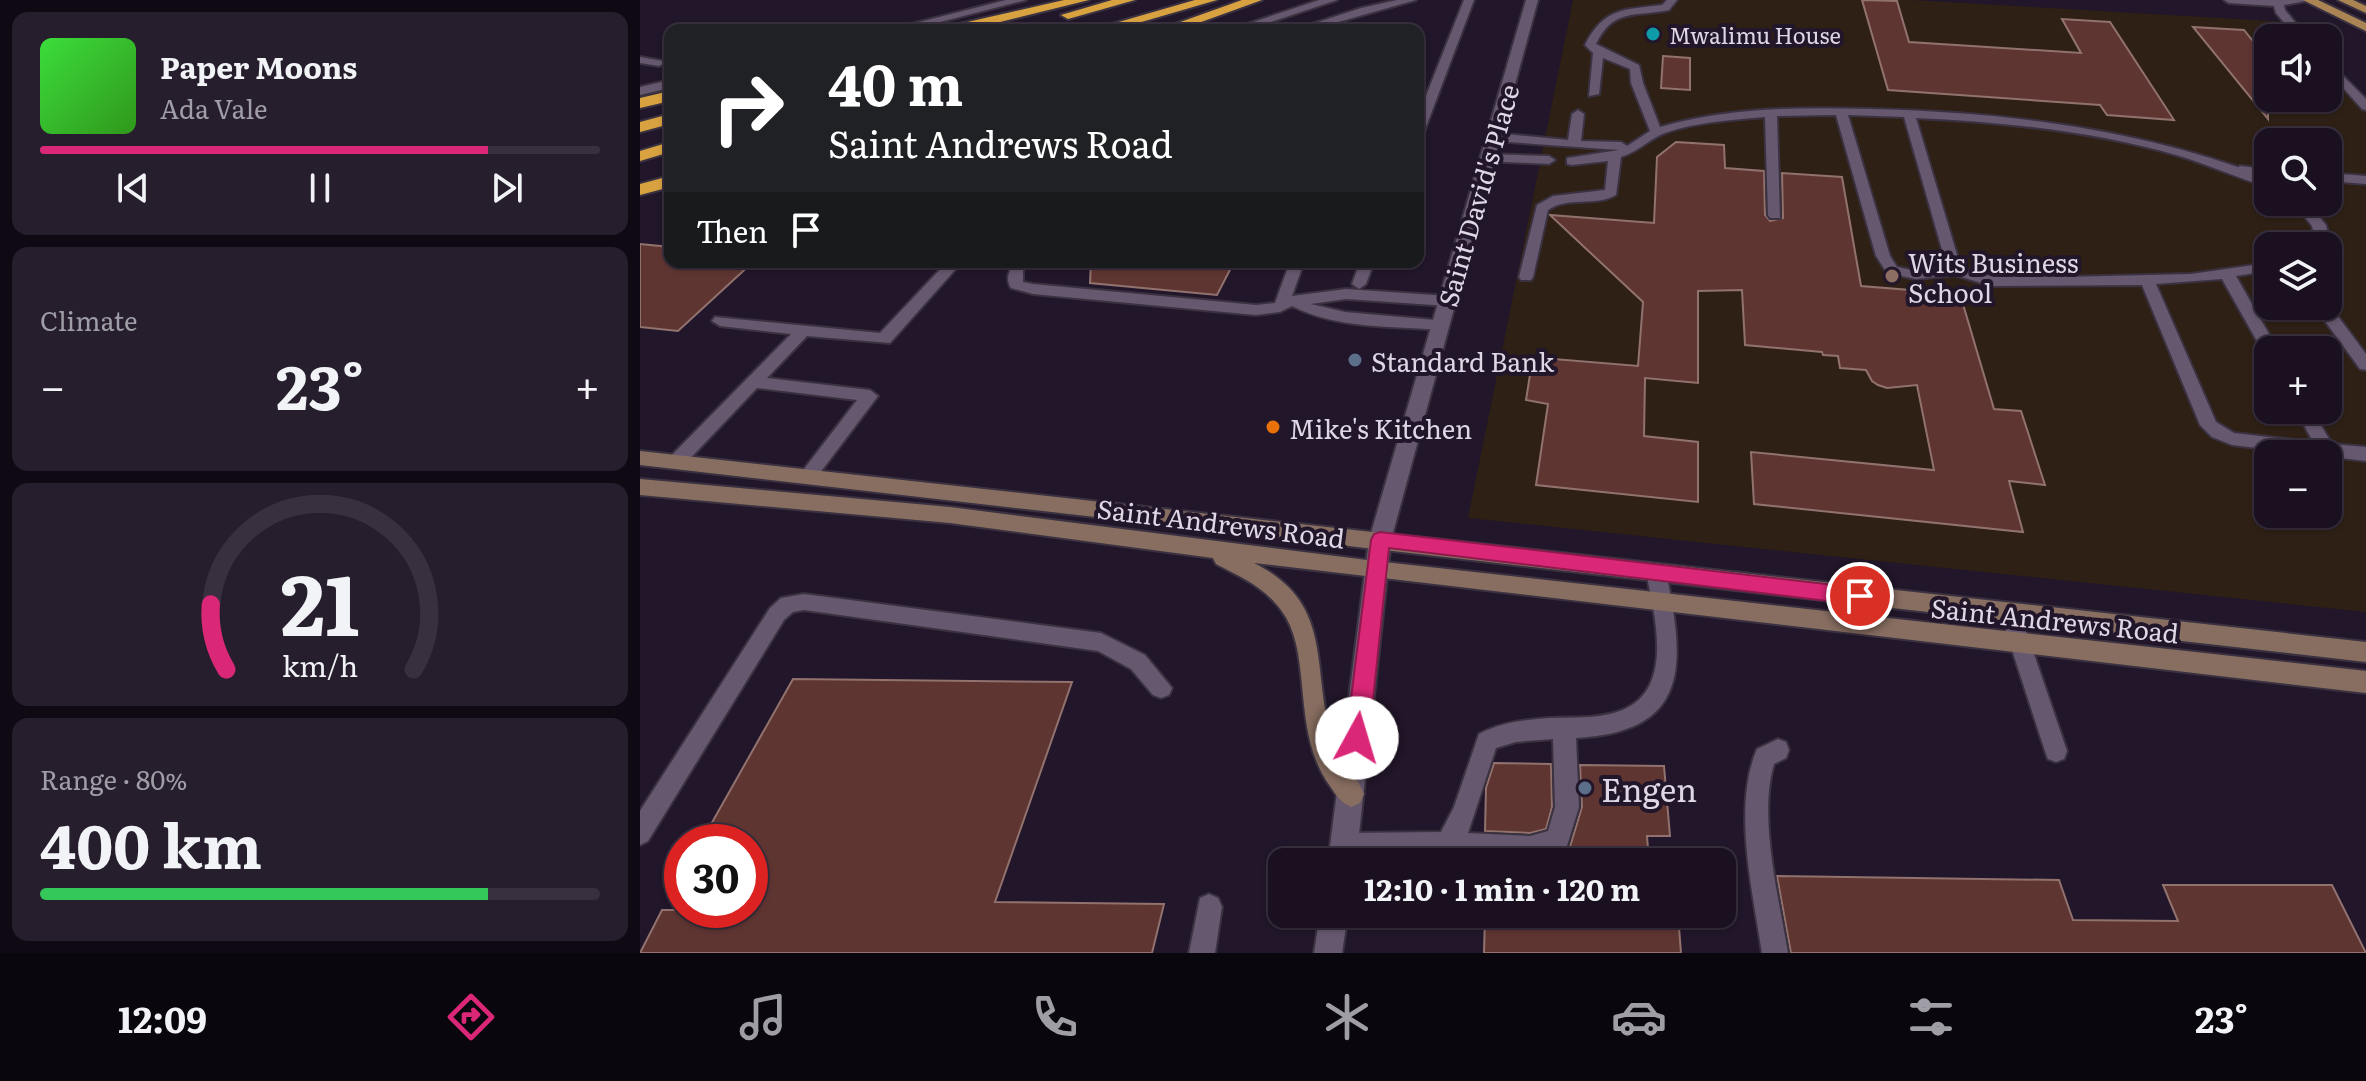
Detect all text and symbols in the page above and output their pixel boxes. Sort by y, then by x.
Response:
place label: Mwalimu House [1669,18,1841,51]
map controls [2254,24,2342,528]
button: sound [2254,24,2342,112]
marker: Mwalimu House [1644,25,1662,43]
text: 40 m [828,40,963,123]
text: Paper Moons [160,44,357,88]
icon: right [696,56,800,160]
street label: Saint David's Place [1427,79,1527,311]
text: Ada Vale [160,88,267,127]
text: Saint Andrews Road [828,116,1173,169]
button: search [2254,128,2342,216]
icon: previous [111,166,155,210]
icon: pause [298,166,342,210]
icon: next [485,166,529,210]
text: Then [696,208,768,252]
icon: arrive [784,208,828,252]
button: layers [2254,232,2342,320]
place label: Wits Business School [1908,242,2078,311]
marker: Wits Business School [1883,267,1901,285]
text: Climate [40,300,138,339]
button: + [2254,336,2342,424]
text: 23° [276,339,364,428]
place label: Standard Bank [1371,341,1555,380]
text: − [40,351,66,417]
text: + [574,351,600,417]
marker: Standard Bank [1346,351,1364,369]
place label: Mike's Kitchen [1289,408,1472,447]
marker: Mike's Kitchen [1264,418,1282,436]
button: − [2254,440,2342,528]
street label: Saint Andrews Road [1095,487,1347,557]
text: 21 [280,538,360,662]
pin [1826,562,1894,630]
icon: arrive [1838,574,1882,618]
street label: Saint Andrews Road [1929,587,2181,651]
text: km/h [282,643,358,686]
position arrow [1315,696,1399,780]
text: Range · 80% [40,759,187,798]
place label: Engen [1601,764,1697,812]
marker: Engen [1576,779,1594,797]
text: 400 km [40,798,262,887]
speed limit sign: 30 [664,824,768,928]
text: 12:10 · 1 min · 120 m [1364,866,1640,910]
icon: directions [443,989,499,1045]
icon: music [735,989,791,1045]
icon: phone [1027,989,1083,1045]
icon: climate [1319,989,1375,1045]
icon: car [1611,989,1667,1045]
icon: filters [1903,989,1959,1045]
text: 12:09 [118,991,207,1044]
text: 23° [2195,991,2248,1044]

